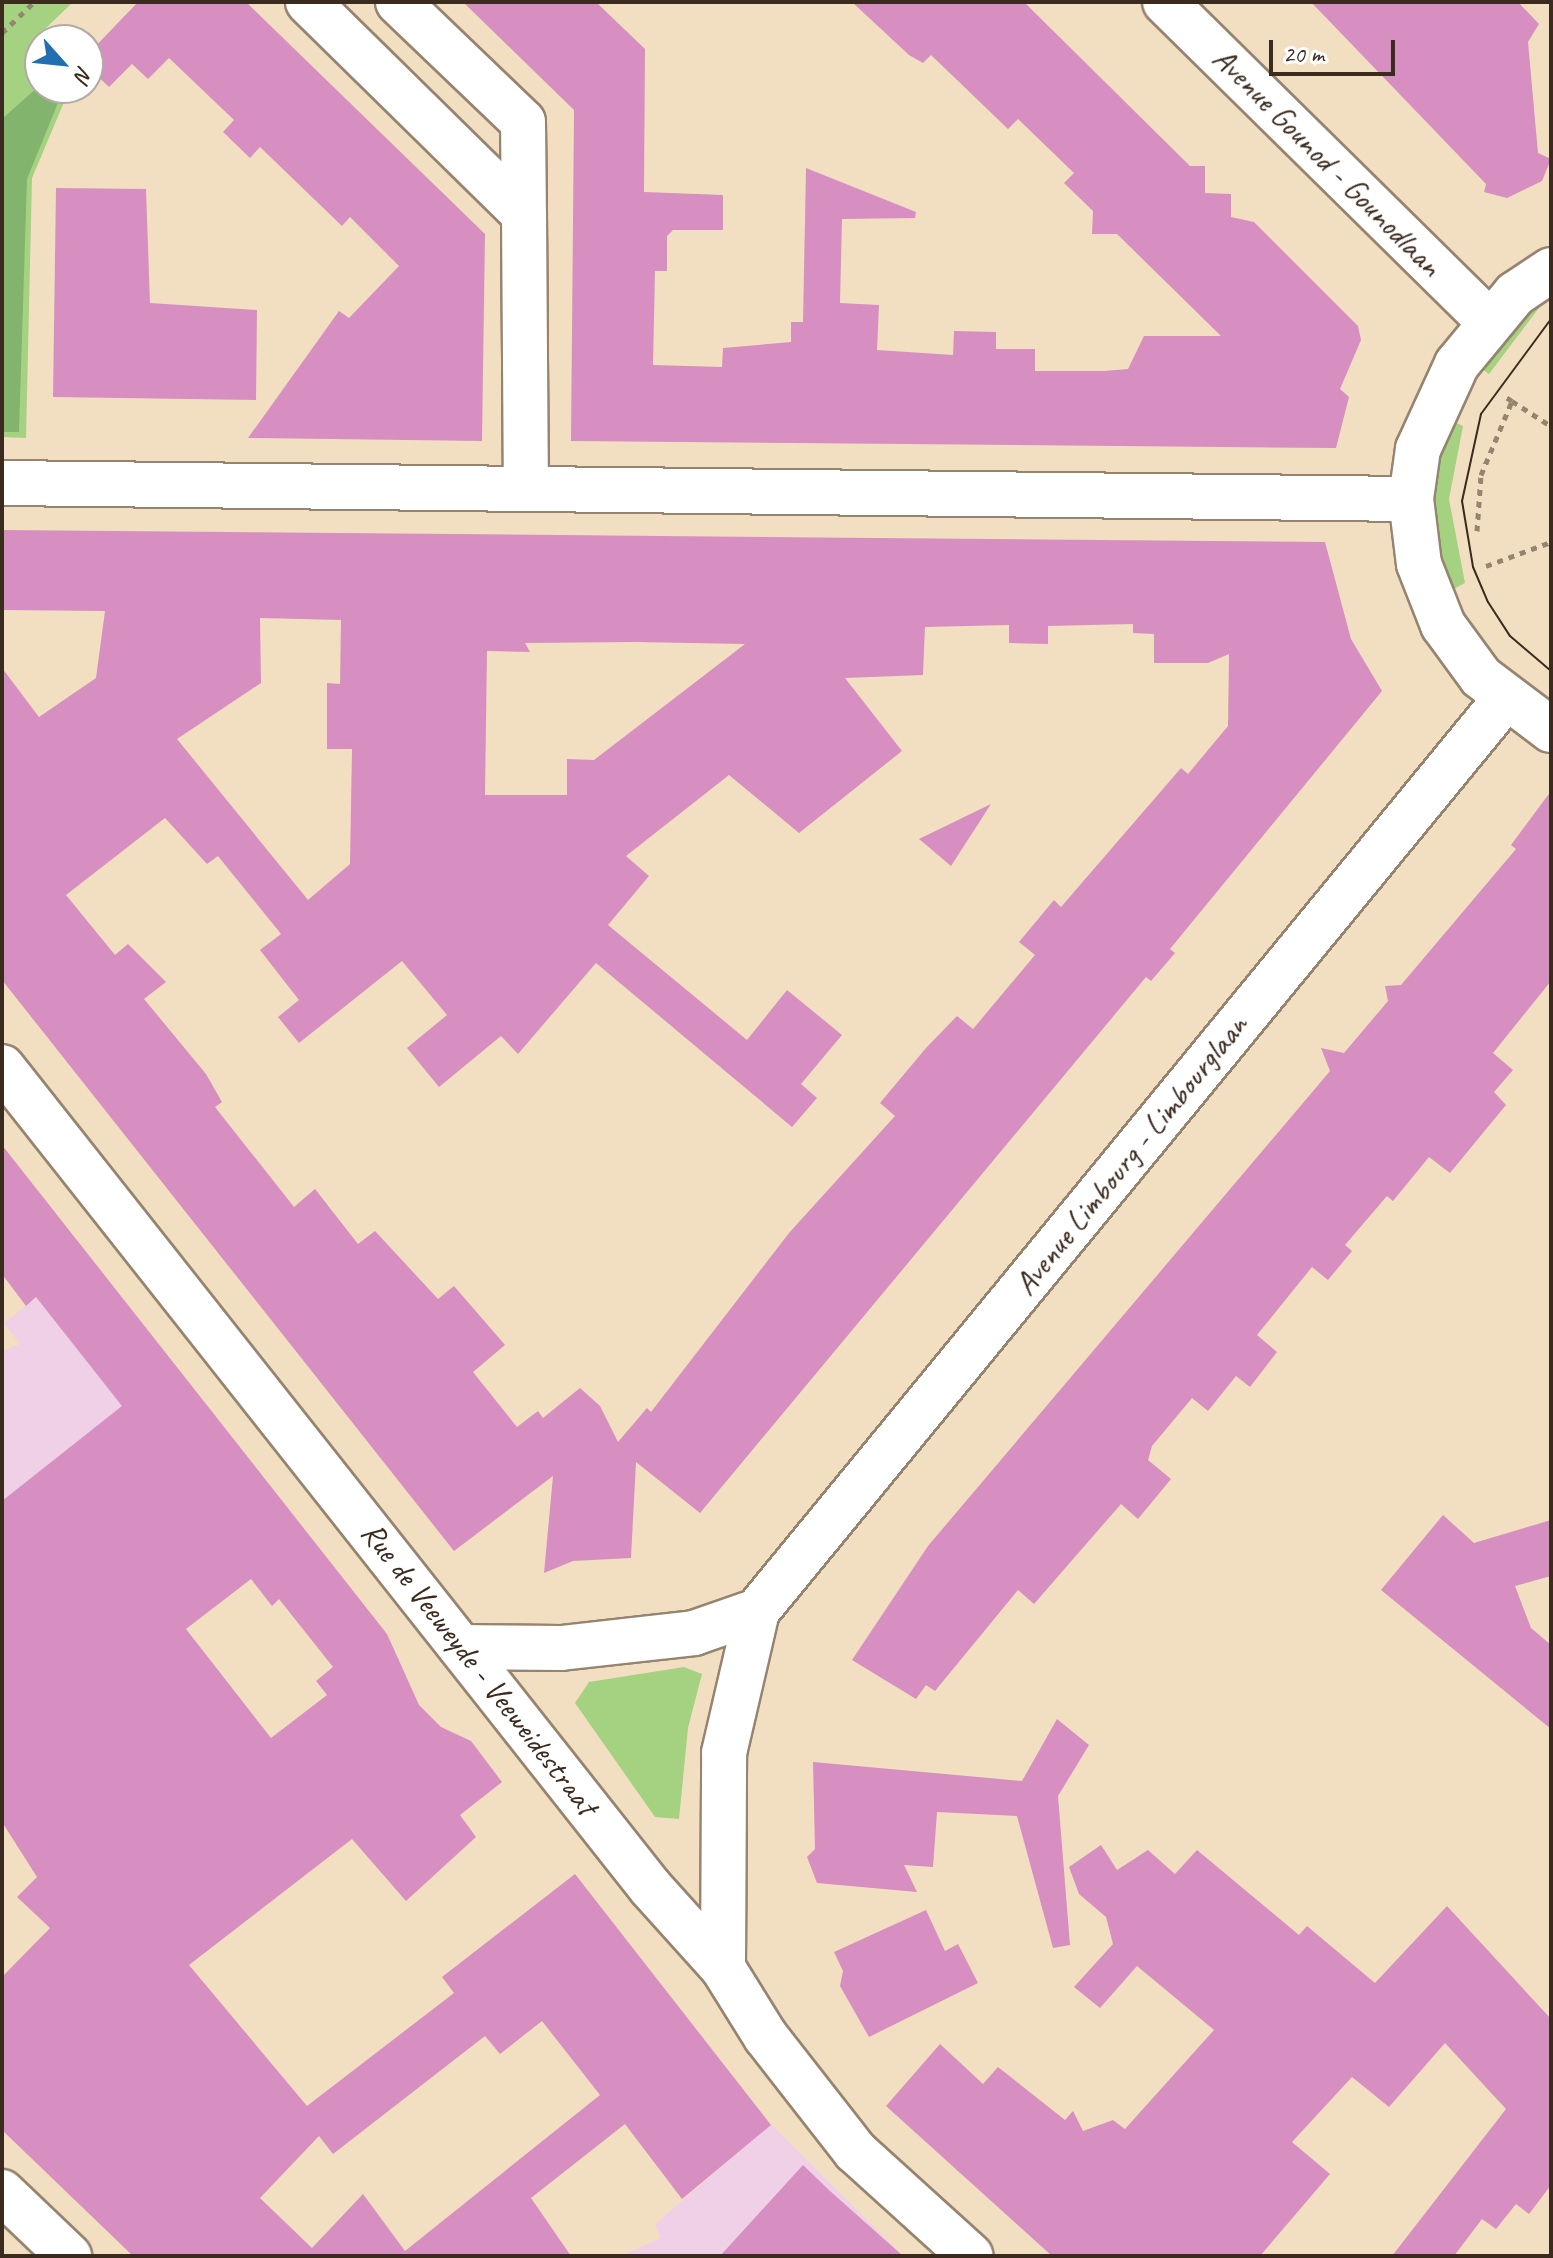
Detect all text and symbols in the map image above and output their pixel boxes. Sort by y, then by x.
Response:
north arrow [24,24,104,104]
scale bar [1273,24,1399,74]
text: 20 m [1283,39,1324,69]
street label: Avenue Gounod - Gounodlaan [1205,40,1449,284]
text: N [68,62,99,86]
street label: Avenue Limbourg - Limbourglaan [1006,1007,1256,1303]
street label: Rue de Veeweyde - Veeweidestraat [353,1515,605,1823]

